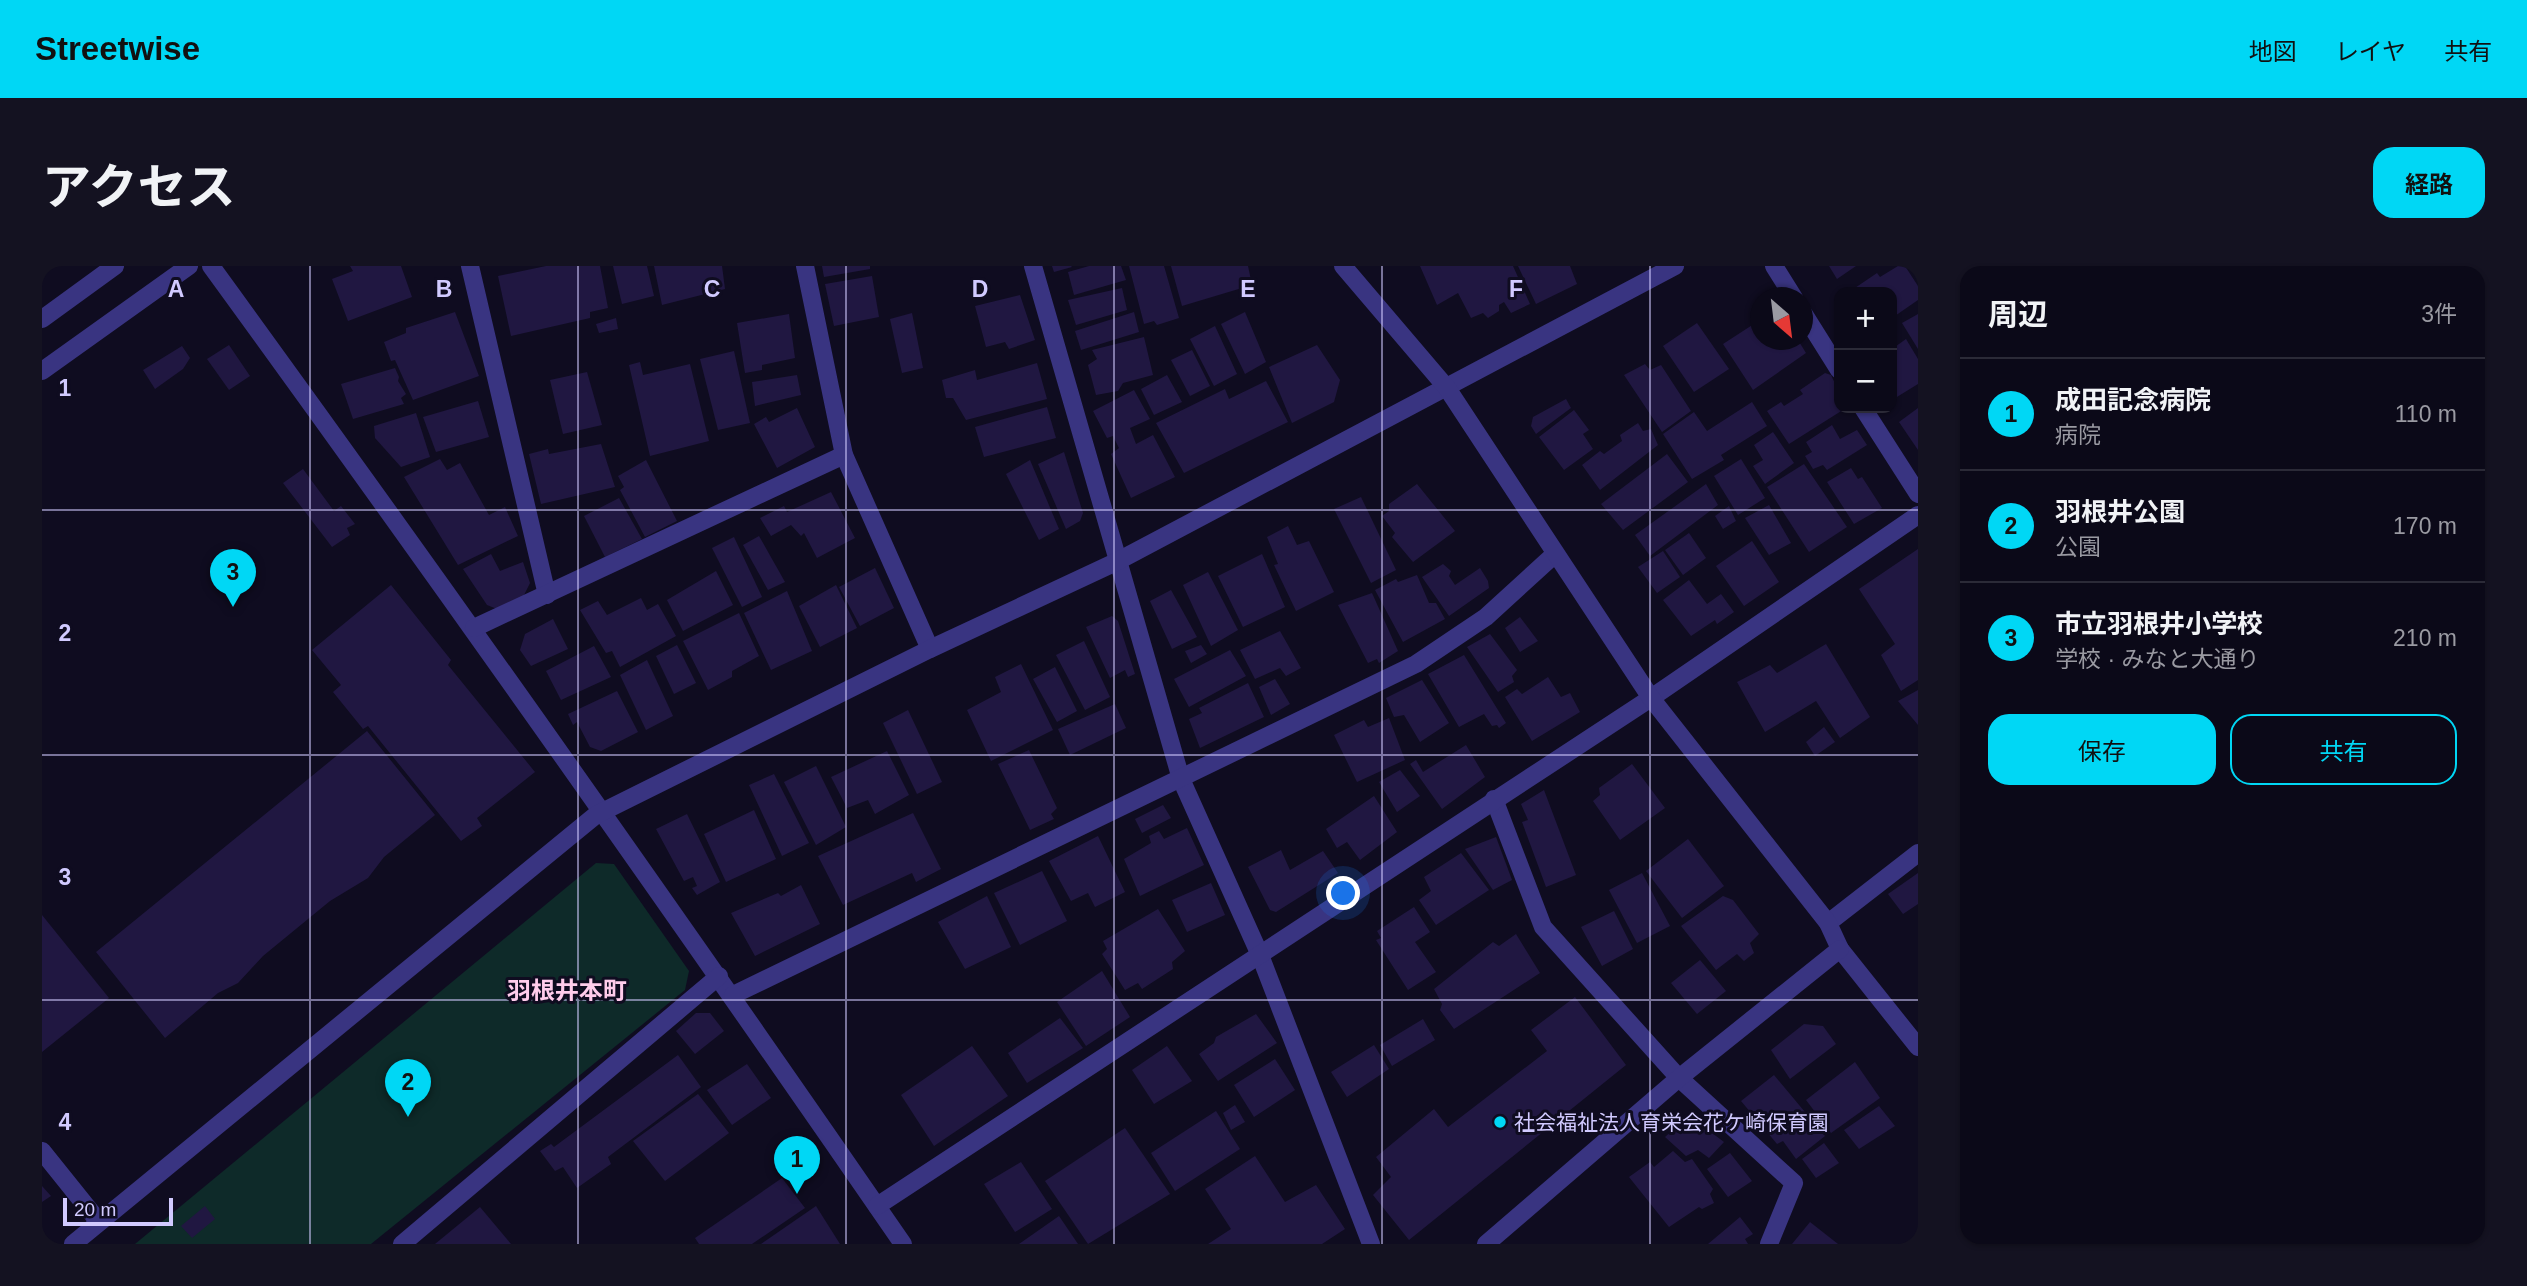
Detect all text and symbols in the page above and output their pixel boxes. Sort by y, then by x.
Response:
text: Streetwise [35,30,200,67]
text: 地図 [2249,38,2297,65]
text: レイヤ [2335,38,2406,65]
text: 共有 [2444,38,2492,65]
button: 経路 [2373,147,2485,218]
text: アクセス [42,160,236,214]
text: A [168,276,184,302]
text: B [436,276,452,302]
text: C [704,276,720,302]
text: D [972,276,988,302]
text: E [1240,276,1256,302]
text: F [1509,276,1523,302]
north arrow [1750,287,1813,350]
map controls [1834,287,1897,413]
button: + [1834,287,1897,350]
text: 周辺 [1988,298,2048,331]
text: 3件 [2421,301,2457,327]
button: − [1834,350,1897,413]
text: 1 [59,375,72,401]
text: 成田記念病院 [2055,385,2211,415]
text: 1 [2005,401,2017,427]
text: 110 m [2395,401,2457,427]
text: 病院 [2055,422,2101,448]
text: 羽根井公園 [2055,497,2185,527]
text: 2 [2005,513,2017,539]
text: 170 m [2393,513,2457,539]
text: 公園 [2055,534,2101,560]
pin: 3 [210,549,256,607]
text: 市立羽根井小学校 [2055,609,2263,639]
text: 2 [59,620,71,646]
text: 3 [2005,625,2017,651]
text: 210 m [2393,625,2457,651]
text: 学校 · みなと大通り [2055,646,2259,672]
button: 保存 [1988,714,2216,785]
button: 共有 [2230,714,2457,785]
text: 3 [59,864,71,890]
your location [1326,876,1360,910]
district label: 羽根井本町 [507,977,627,1004]
pin: 2 [385,1059,431,1117]
text: 4 [59,1109,72,1135]
place label: 社会福祉法人育栄会花ケ崎保育園 [1514,1111,1829,1134]
marker: 社会福祉法人育栄会花ケ崎保育園 [1492,1114,1508,1130]
pin: 1 [774,1136,820,1194]
scale bar [63,1195,173,1227]
text: 20 m [74,1199,116,1220]

